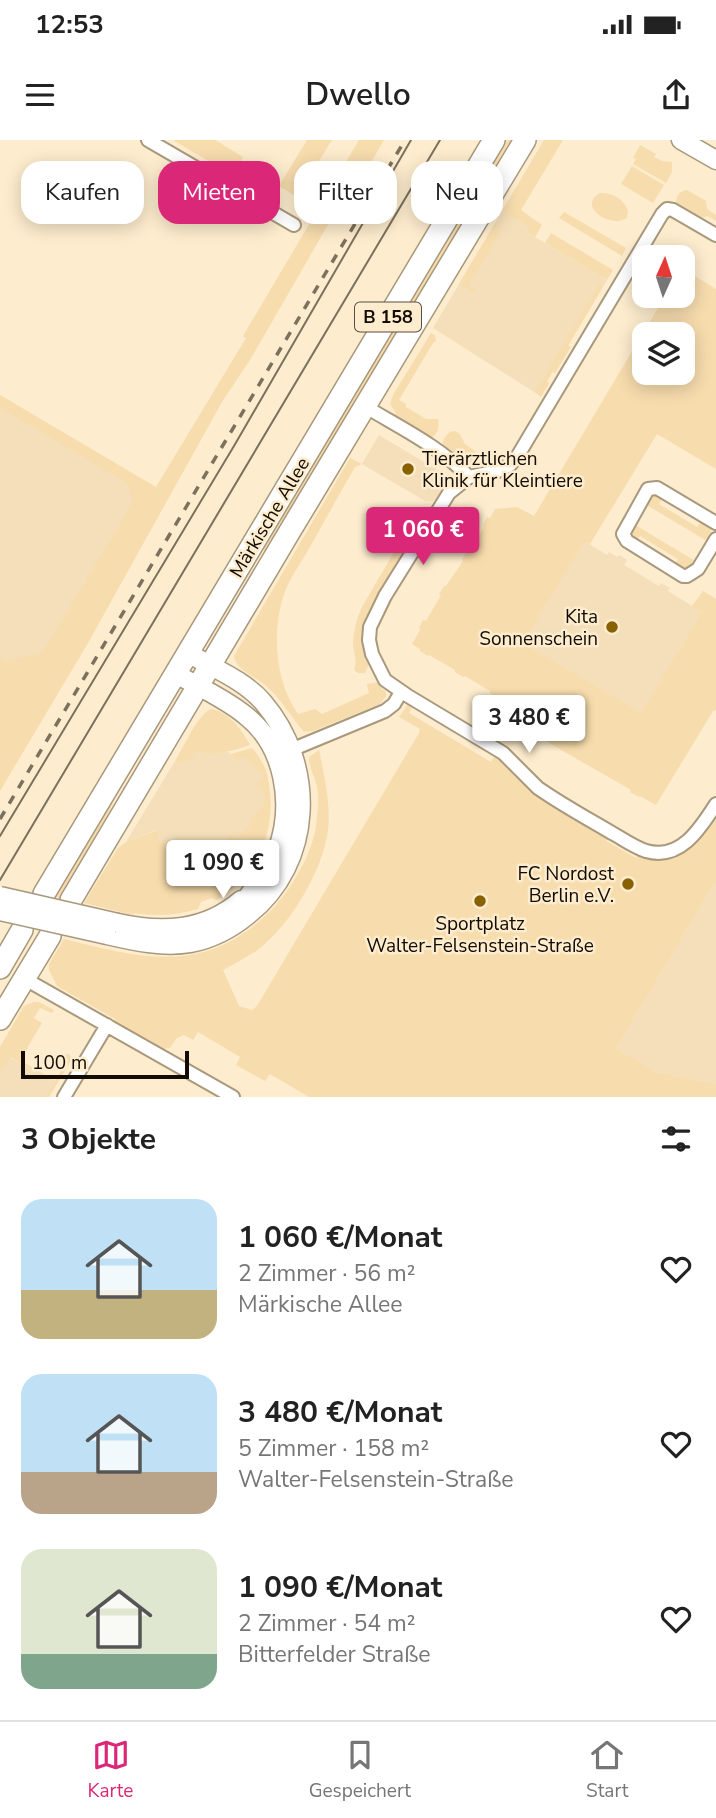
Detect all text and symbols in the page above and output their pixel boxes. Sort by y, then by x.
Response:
text: 12:53 [35,7,104,42]
text: Dwello [305,73,411,116]
icon: menu [21,76,59,114]
icon: share [657,76,695,114]
chip: Kaufen [21,161,144,224]
chip: Mieten [158,161,280,224]
chip: Filter [294,161,397,224]
chip: Neu [411,161,503,224]
north arrow [632,245,695,308]
map controls [632,245,695,385]
road number: B 158 [355,302,421,332]
button: layers [632,322,695,385]
place label: Tierärztlichen Klinik für Kleintiere [422,446,583,494]
street label: Märkische Allee [224,453,316,582]
marker: Tierärztlichen Klinik für Kleintiere [400,461,416,477]
pin: 1 060 € [358,508,488,567]
text: 1 060 € [382,514,464,545]
place label: Kita Sonnenschein [479,604,598,652]
marker: Kita Sonnenschein [604,619,620,635]
pin: 3 480 € [464,696,594,755]
text: 3 480 € [488,702,570,733]
pin: 1 090 € [158,840,288,900]
text: 1 090 € [182,847,264,878]
place label: FC Nordost Berlin e.V. [518,861,614,909]
marker: FC Nordost Berlin e.V. [620,876,636,892]
marker: Sportplatz Walter-Felsenstein-Straße [472,893,488,909]
place label: Sportplatz Walter-Felsenstein-Straße [366,911,594,959]
scale bar [21,1048,189,1080]
text: 100 m [32,1050,87,1076]
text: 3 Objekte [21,1119,156,1160]
icon: filters [657,1120,695,1158]
text: 1 060 €/Monat [238,1217,442,1258]
icon: home [77,1227,161,1311]
icon: heart [657,1250,695,1288]
text: 2 Zimmer · 56 m² [238,1258,415,1289]
text: Märkische Allee [238,1289,403,1320]
text: 3 480 €/Monat [238,1392,442,1433]
icon: home [77,1402,161,1486]
icon: heart [657,1425,695,1463]
text: 5 Zimmer · 158 m² [238,1433,429,1464]
text: Walter-Felsenstein-Straße [238,1464,514,1495]
text: 1 090 €/Monat [238,1567,442,1608]
icon: home [77,1577,161,1661]
icon: heart [657,1600,695,1638]
text: 2 Zimmer · 54 m² [238,1608,415,1639]
text: Bitterfelder Straße [238,1639,431,1670]
tab: Karte [88,1736,133,1804]
tab: Gespeichert [309,1736,411,1804]
tab: Start [586,1736,628,1804]

